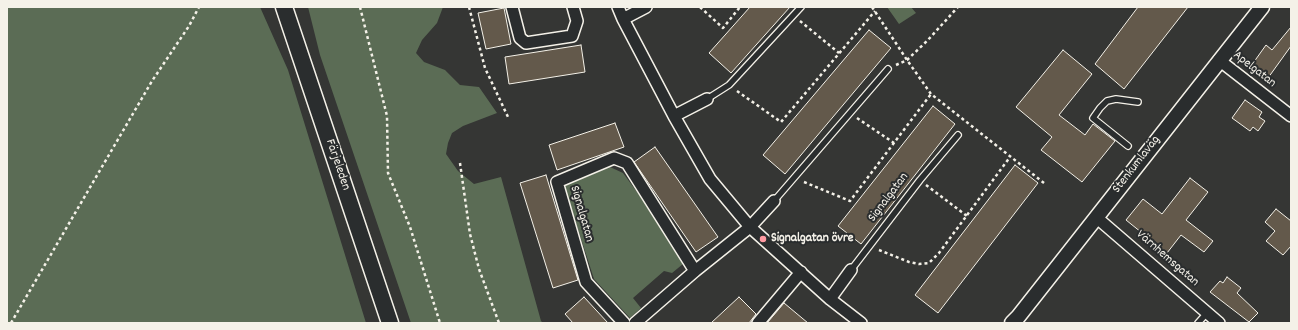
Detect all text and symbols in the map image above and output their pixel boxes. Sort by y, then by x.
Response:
street label: Apelgatan [1229,48,1279,92]
street label: Stenkumlaväg [1110,133,1164,197]
street label: Färjeleden [321,137,353,193]
street label: Signalgatan [865,170,913,226]
street label: Signalgatan [566,184,596,244]
street label: Värnhemsgatan [1132,227,1202,291]
place label: Signalgatan övre [771,231,853,247]
marker: Signalgatan övre [758,234,768,244]

